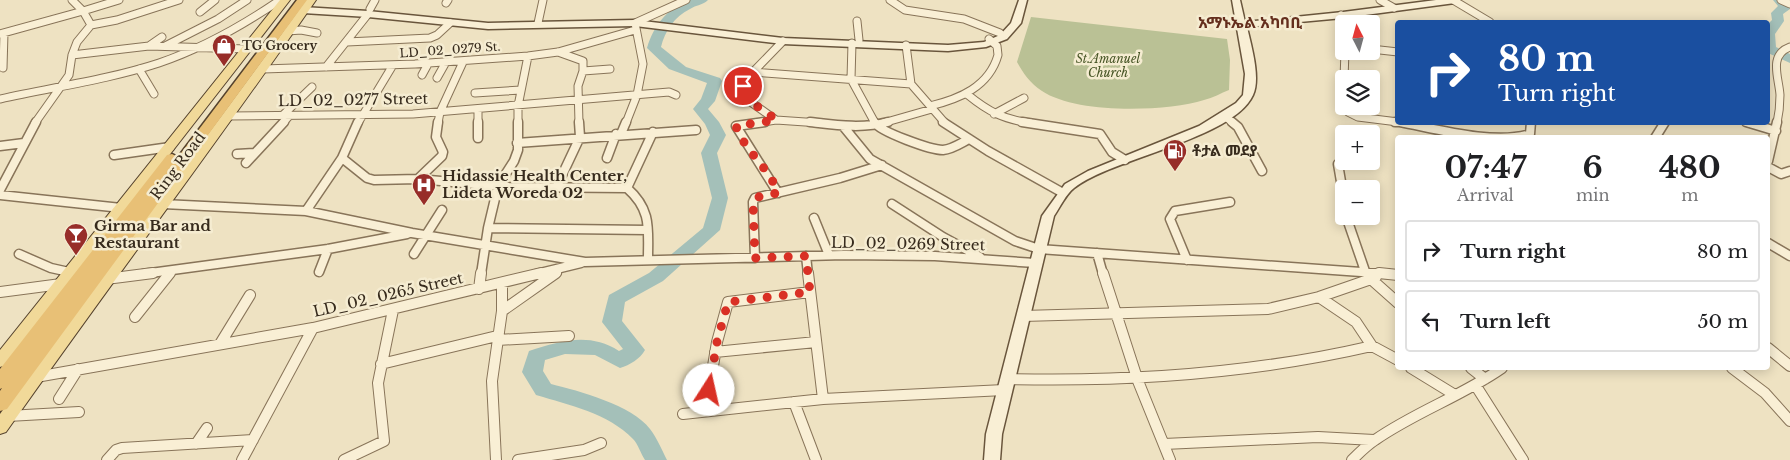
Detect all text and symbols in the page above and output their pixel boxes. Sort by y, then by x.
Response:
district label: አማኑኤል አካባቢ [1198,12,1302,32]
north arrow [1335,15,1380,60]
map controls [1335,15,1380,225]
shop icon: TG Grocery [211,33,237,67]
text: 80 m [1498,37,1595,80]
place label: TG Grocery [242,38,318,53]
street label: LD_02_0279 St. [399,38,501,61]
icon: right [1415,40,1480,105]
park label: St.Amanuel Church [1076,51,1140,80]
pin [722,65,764,107]
button: layers [1335,70,1380,115]
icon: arrive [729,72,757,100]
text: Turn right [1498,80,1616,107]
street label: LD_02_0277 Street [278,89,429,110]
button: + [1335,125,1380,170]
street label: Ring Road [146,128,209,203]
fuel station icon: ቶታል መደያ [1162,138,1188,172]
place label: ቶታል መደያ [1192,141,1258,160]
text: 07:47 [1444,149,1526,186]
text: 6 [1583,149,1603,186]
text: 480 [1659,149,1721,186]
place label: Hidassie Health Center, Lideta Woreda 02 [442,166,627,202]
hospital icon: Hidassie Health Center, Lideta Woreda 02 [411,172,437,206]
button: − [1335,180,1380,225]
text: Arrival [1457,185,1514,205]
text: min [1576,185,1610,205]
text: m [1681,185,1698,205]
place label: Girma Bar and Restaurant [94,216,211,252]
bar icon: Girma Bar and Restaurant [63,222,89,256]
street label: LD_02_0269 Street [831,233,986,254]
icon: right [1417,237,1445,265]
text: Turn right [1460,240,1566,263]
text: 80 m [1697,240,1748,263]
street label: LD_02_0265 Street [311,268,465,321]
icon: left [1417,307,1445,335]
text: Turn left [1460,310,1551,333]
text: 50 m [1698,310,1748,333]
position arrow [682,363,734,415]

